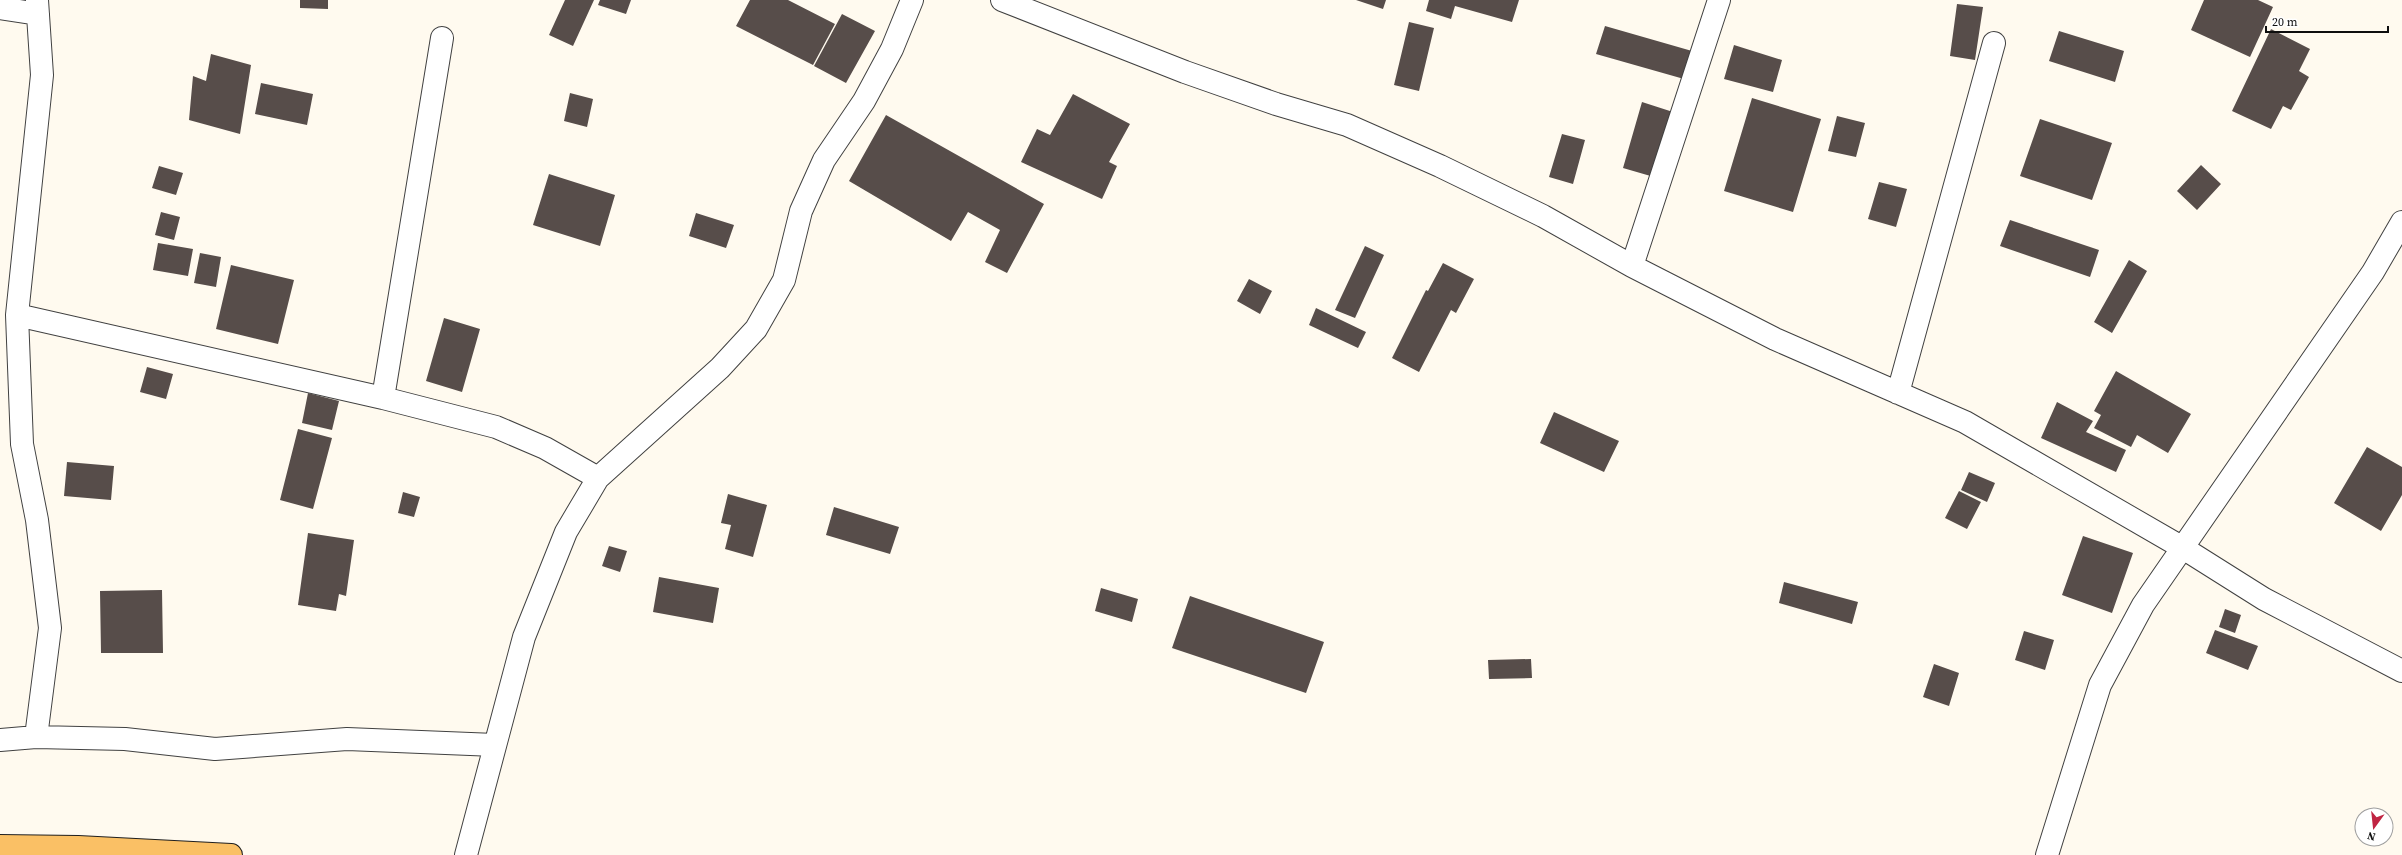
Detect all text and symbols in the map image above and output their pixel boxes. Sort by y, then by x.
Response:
scale bar [2266,8,2388,34]
text: 20 m [2272,14,2298,30]
north arrow [2354,807,2394,847]
text: N [2366,828,2377,844]

